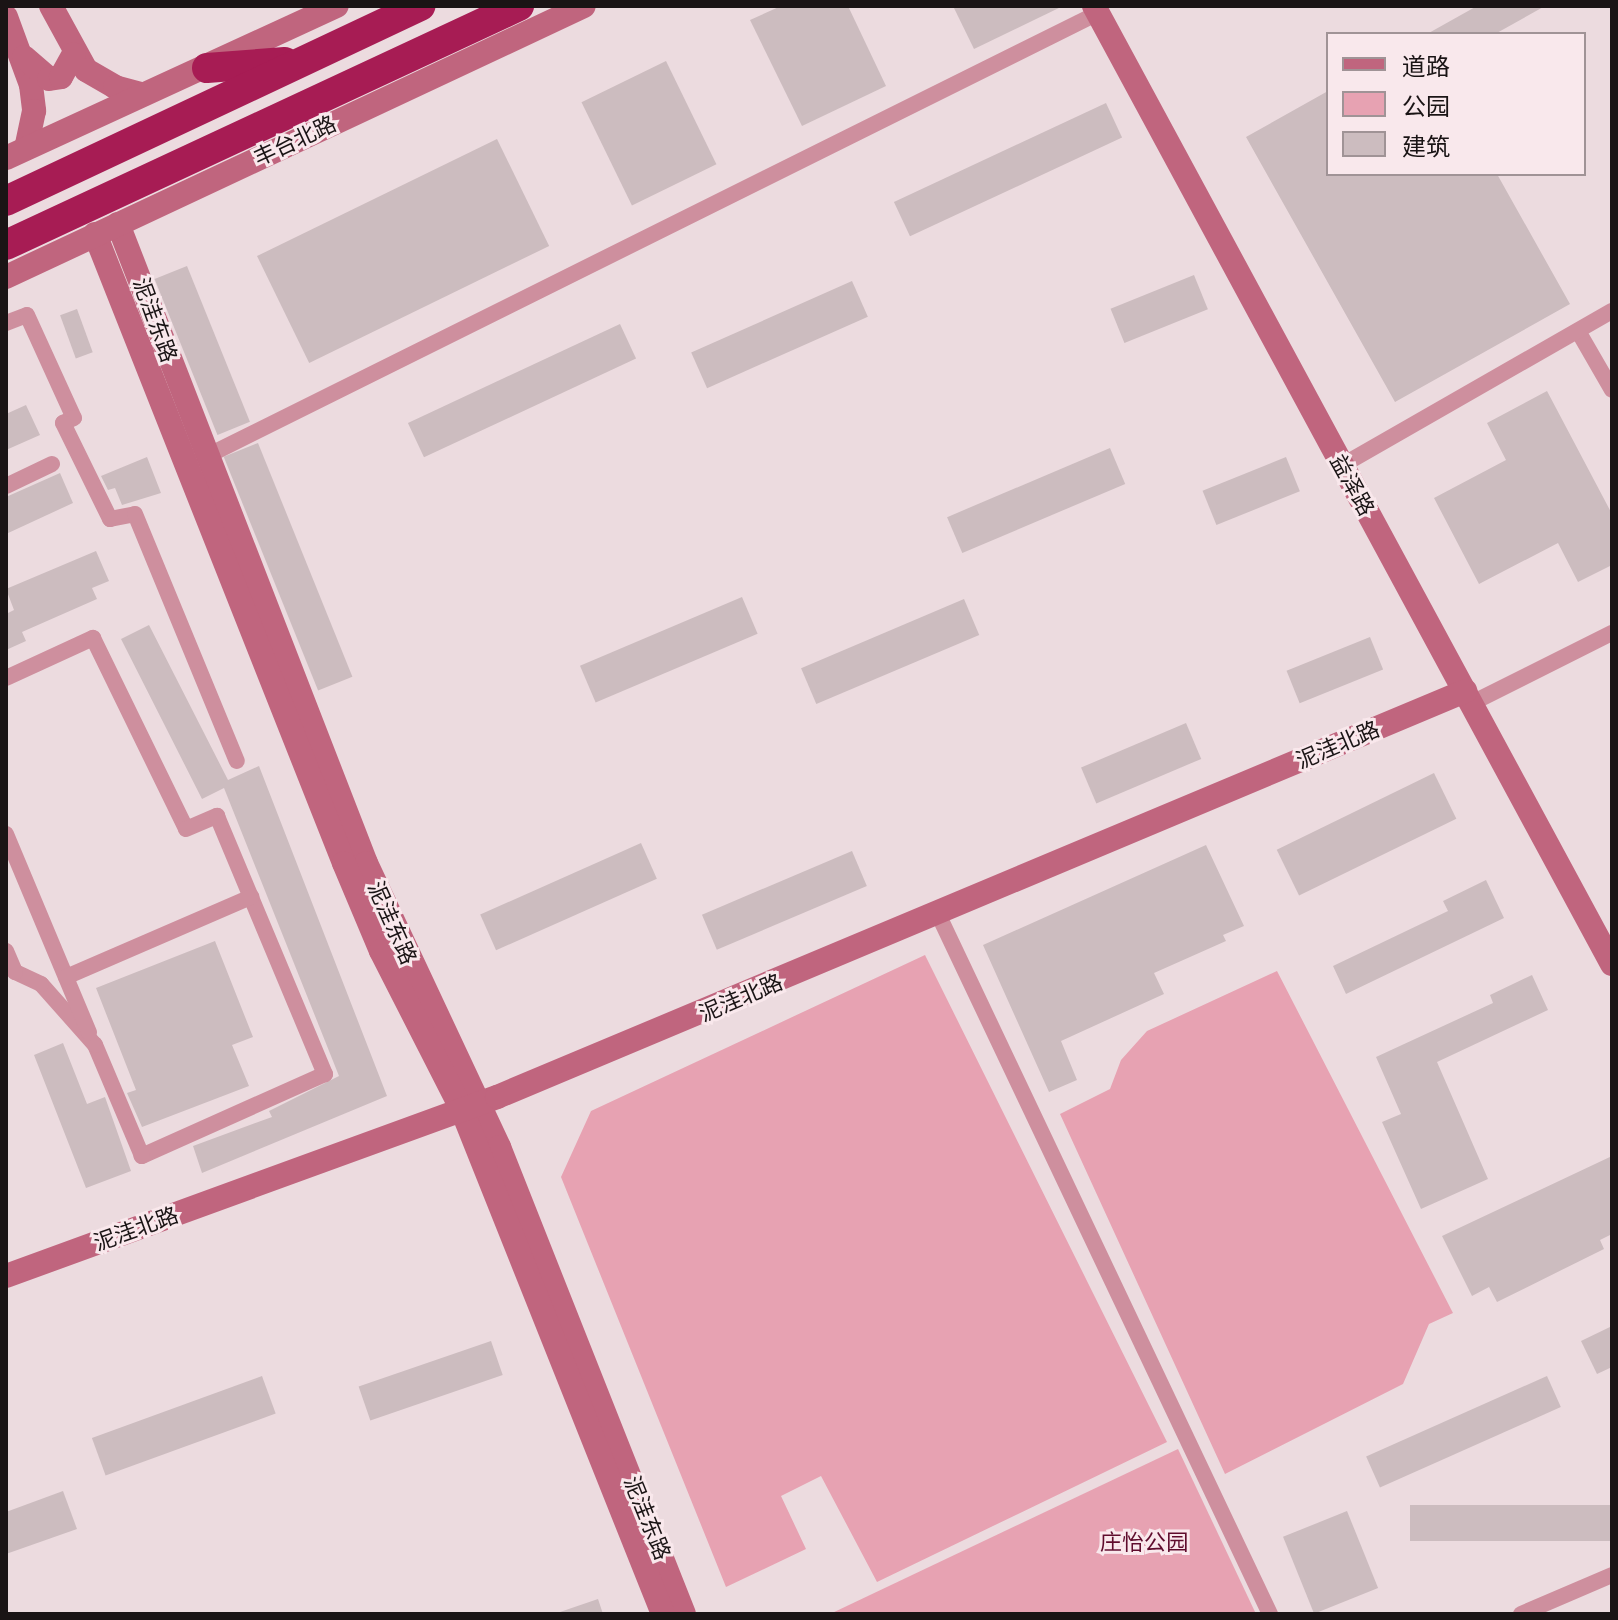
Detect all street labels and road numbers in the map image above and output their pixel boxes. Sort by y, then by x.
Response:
street label: 丰台北路 [250,110,340,172]
street label: 泥洼东路 [128,274,182,366]
street label: 益泽路 [1324,450,1380,520]
street label: 泥洼北路 [1292,716,1384,774]
street label: 泥洼东路 [362,877,422,969]
street label: 泥洼北路 [695,969,787,1027]
street label: 泥洼北路 [90,1202,182,1256]
street label: 泥洼东路 [618,1472,676,1564]

